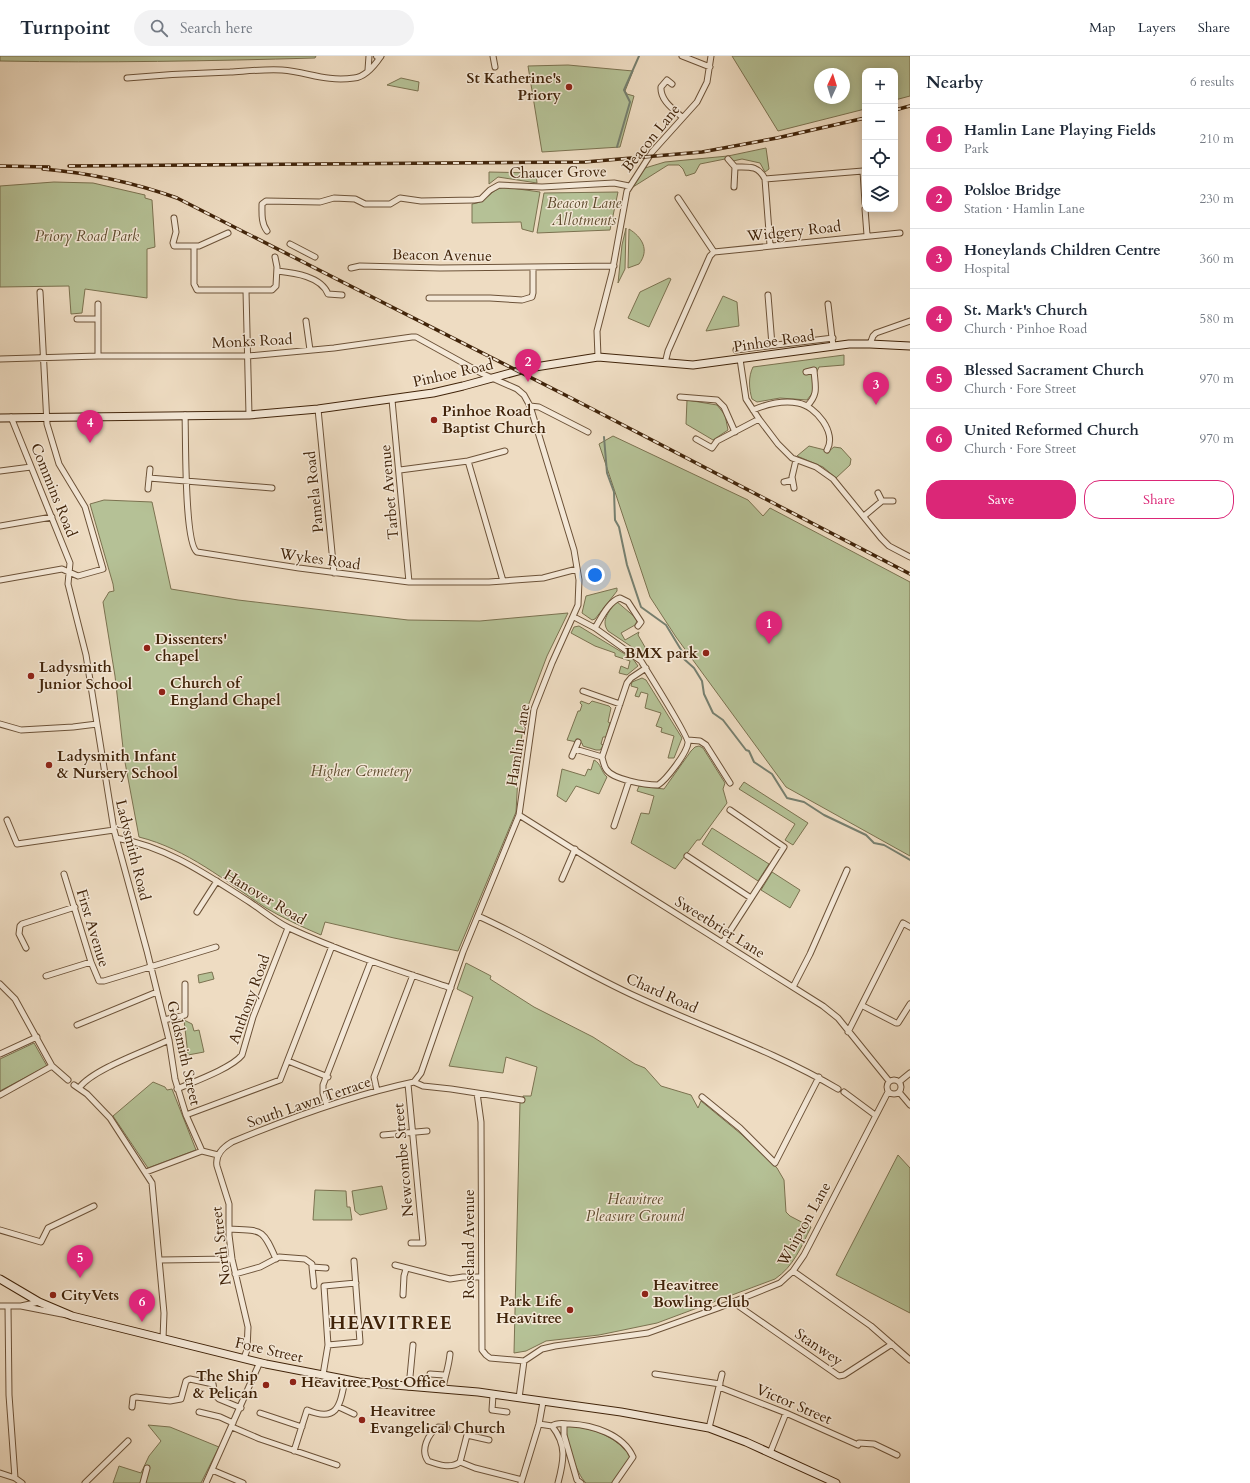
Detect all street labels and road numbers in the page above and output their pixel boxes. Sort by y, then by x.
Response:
street label: Beacon Lane [617,100,685,176]
street label: Chaucer Grove [509,161,607,183]
street label: Widgery Road [745,216,842,246]
street label: Beacon Avenue [392,244,492,266]
street label: Pinhoe Road [732,325,816,357]
street label: Monks Road [211,329,293,353]
street label: Pinhoe Road [411,354,495,392]
street label: Commins Road [26,440,82,540]
street label: Tarbet Avenue [375,444,403,540]
street label: Pamela Road [300,450,328,534]
street label: Wykes Road [277,543,362,575]
street label: Hamlin Lane [502,702,534,788]
street label: Ladysmith Road [111,797,155,903]
street label: Hanover Road [220,865,310,929]
street label: First Avenue [72,887,114,970]
street label: Sweetbrier Lane [671,891,769,963]
street label: Anthony Road [224,952,274,1046]
street label: Chard Road [623,968,701,1018]
street label: Goldsmith Street [162,999,206,1108]
street label: South Lawn Terrace [244,1071,374,1133]
street label: Newcombe Street [388,1102,418,1218]
street label: Whipton Lane [772,1178,835,1271]
street label: Roseland Avenue [459,1189,479,1299]
street label: North Street [206,1205,236,1287]
street label: Stanwey [791,1324,847,1370]
street label: Fore Street [233,1332,305,1368]
street label: Victor Street [753,1379,835,1429]

